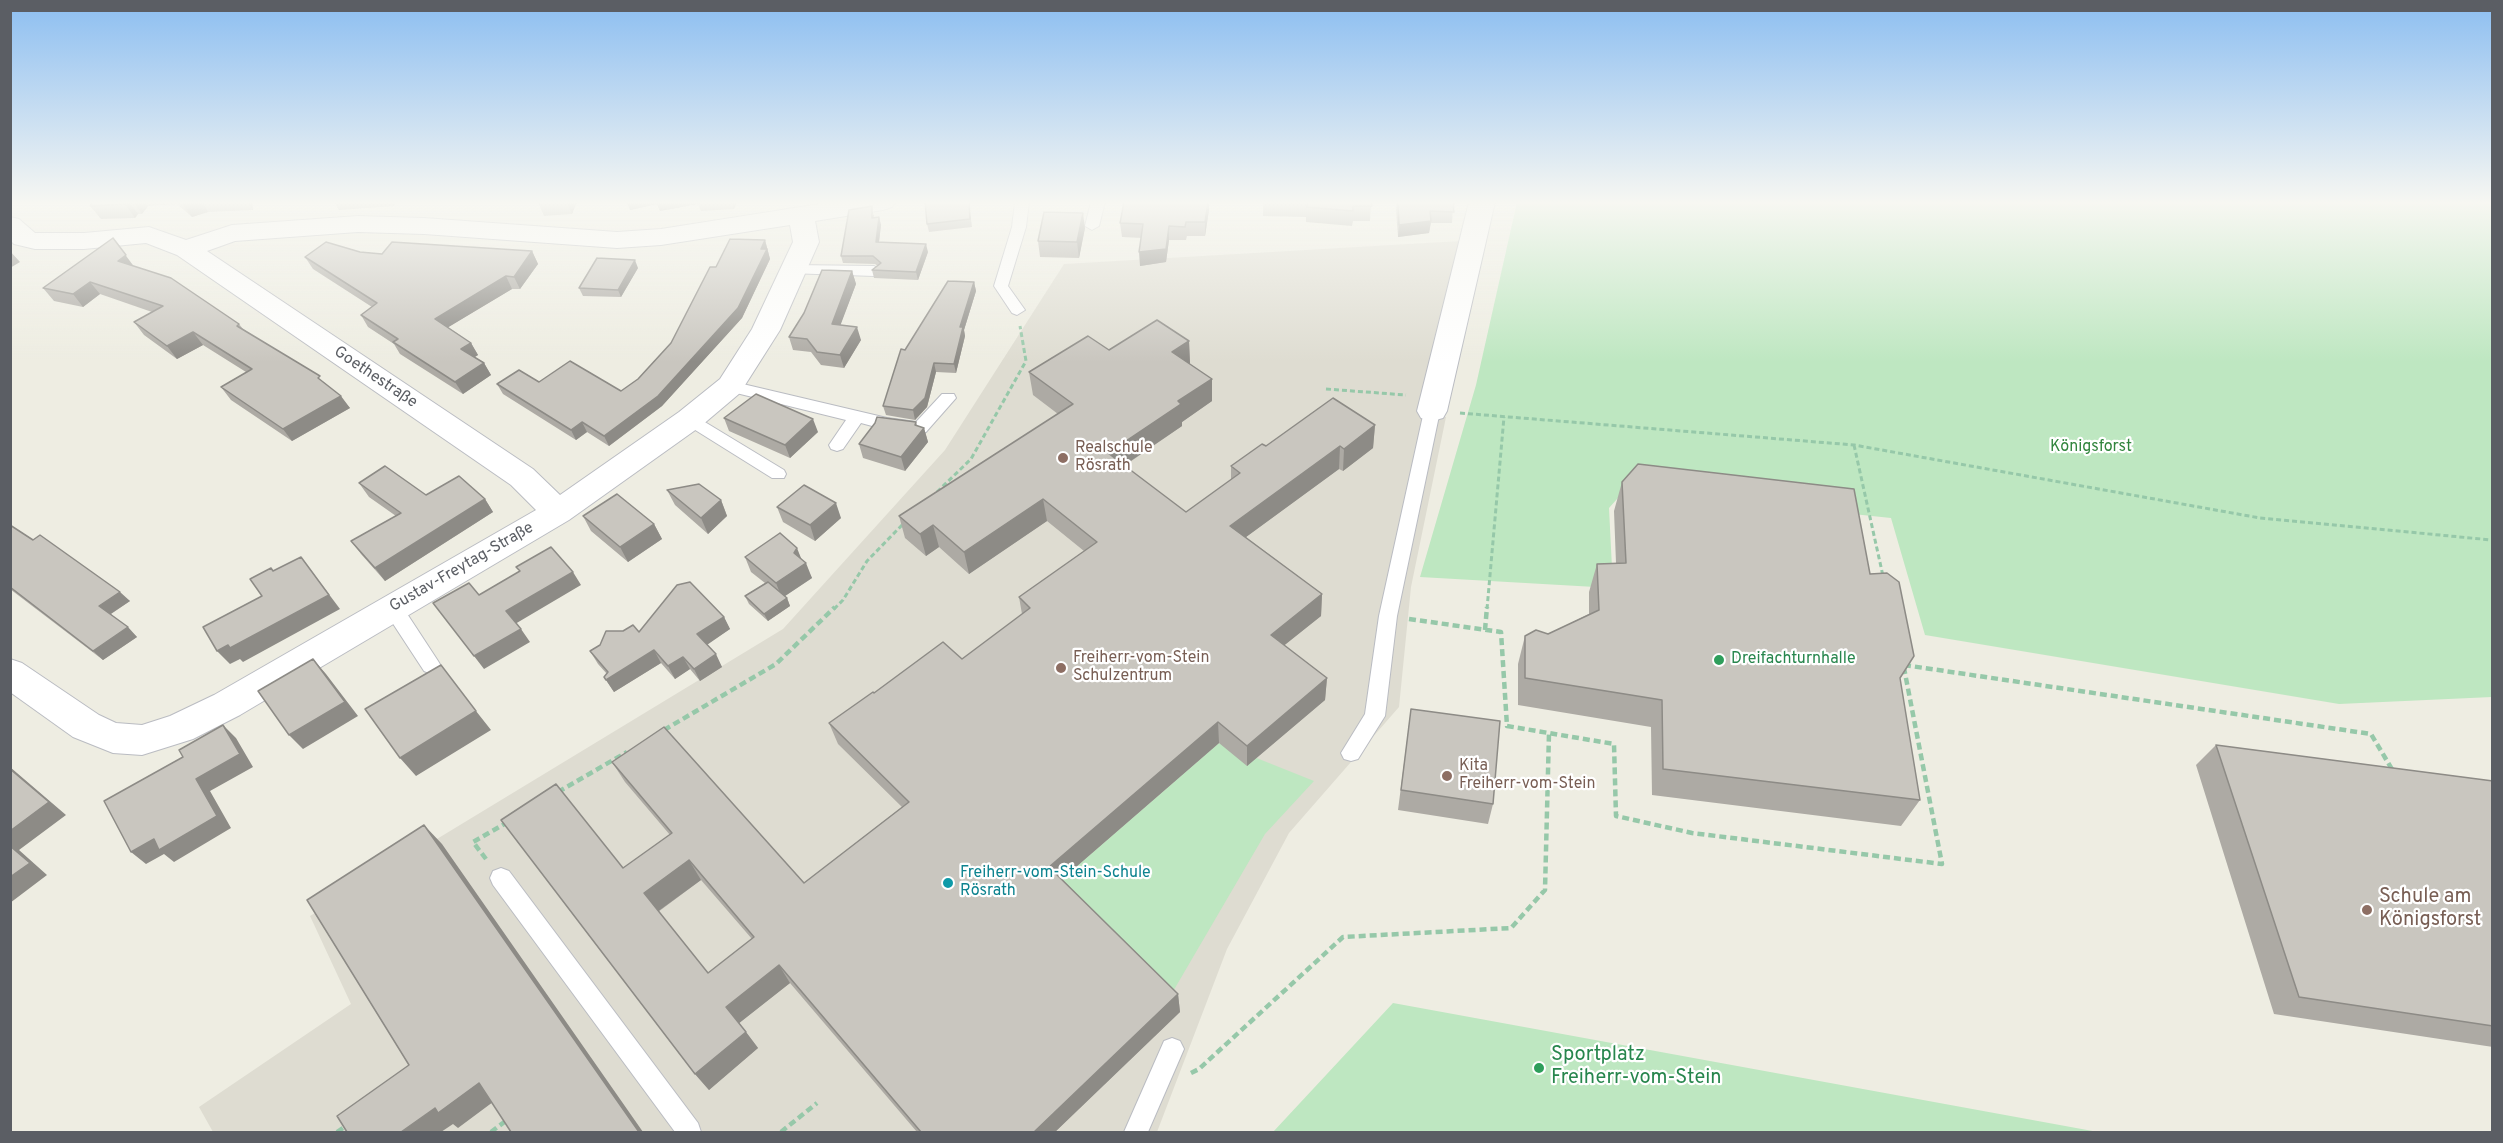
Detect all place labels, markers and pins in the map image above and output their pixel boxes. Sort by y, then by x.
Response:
place label: Realschule Rösrath [1075,439,1153,477]
marker: Realschule Rösrath [1056,451,1070,465]
place label: Freiherr-vom-Stein Schulzentrum [1073,649,1209,687]
place label: Dreifachturnhalle [1731,650,1856,670]
marker: Dreifachturnhalle [1712,653,1726,667]
marker: Freiherr-vom-Stein Schulzentrum [1054,661,1068,675]
place label: Kita Freiherr-vom-Stein [1459,757,1595,795]
marker: Kita Freiherr-vom-Stein [1440,769,1454,783]
place label: Freiherr-vom-Stein-Schule Rösrath [960,864,1151,902]
marker: Freiherr-vom-Stein-Schule Rösrath [941,876,955,890]
place label: Schule am Königsforst [2379,886,2481,933]
marker: Schule am Königsforst [2360,903,2374,917]
place label: Sportplatz Freiherr-vom-Stein [1551,1044,1722,1091]
marker: Sportplatz Freiherr-vom-Stein [1532,1061,1546,1075]

